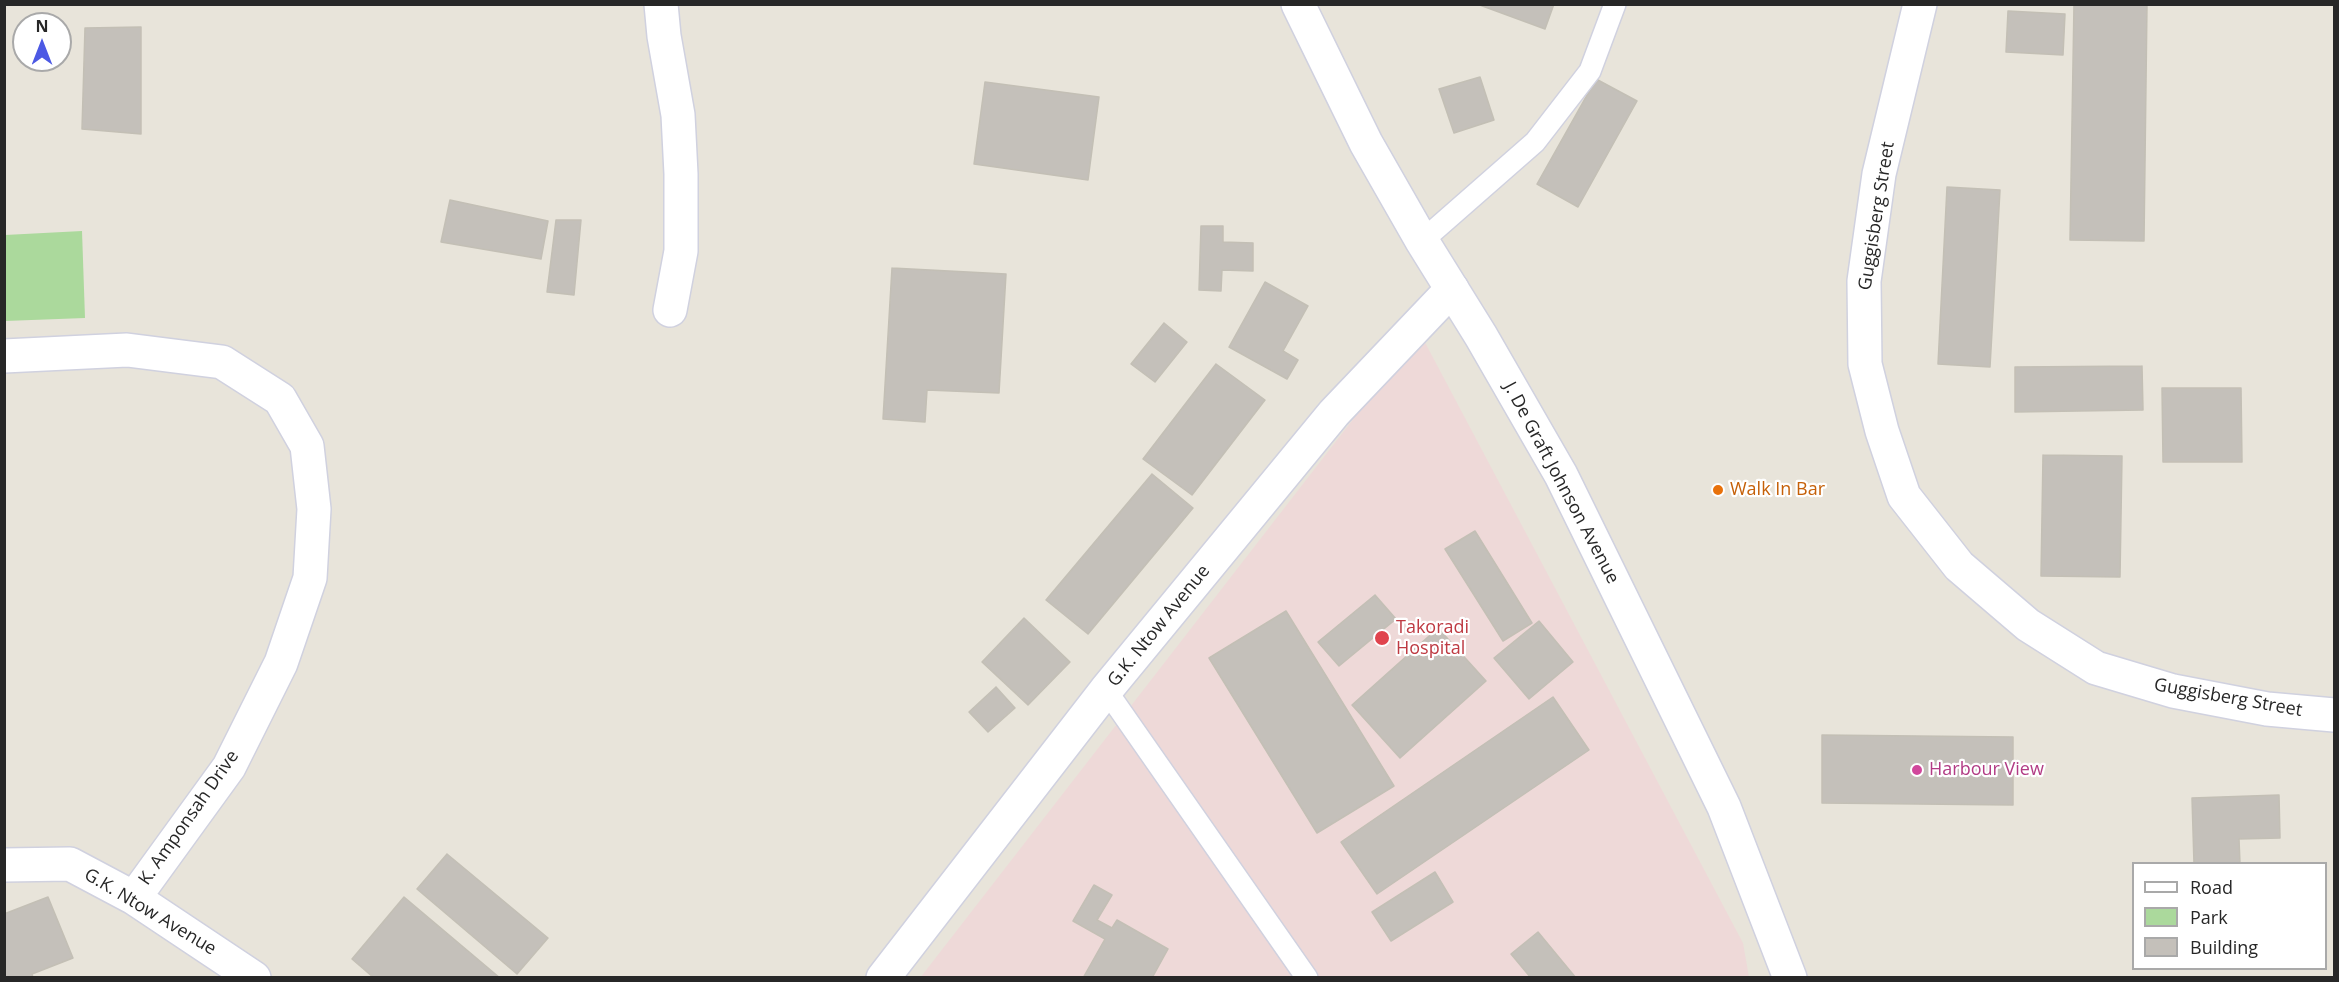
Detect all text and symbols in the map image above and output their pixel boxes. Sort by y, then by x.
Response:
north arrow [12,12,72,72]
text: N [35,15,49,37]
street label: Guggisberg Street [1855,140,1899,292]
street label: J. De Graft Johnson Avenue [1499,379,1623,587]
place label: Walk In Bar [1730,479,1825,501]
marker: Walk In Bar [1711,483,1725,497]
street label: G.K. Ntow Avenue [1103,561,1215,691]
place label: Takoradi Hospital [1396,617,1469,660]
marker: Takoradi Hospital [1373,629,1391,647]
street label: Guggisberg Street [2152,674,2304,722]
street label: K. Amponsah Drive [134,746,244,890]
place label: Harbour View [1929,759,2044,781]
marker: Harbour View [1910,763,1924,777]
legend [2132,862,2327,970]
street label: G.K. Ntow Avenue [80,864,220,960]
text: Road [2190,875,2233,899]
text: Park [2190,905,2228,929]
text: Building [2190,935,2258,959]

